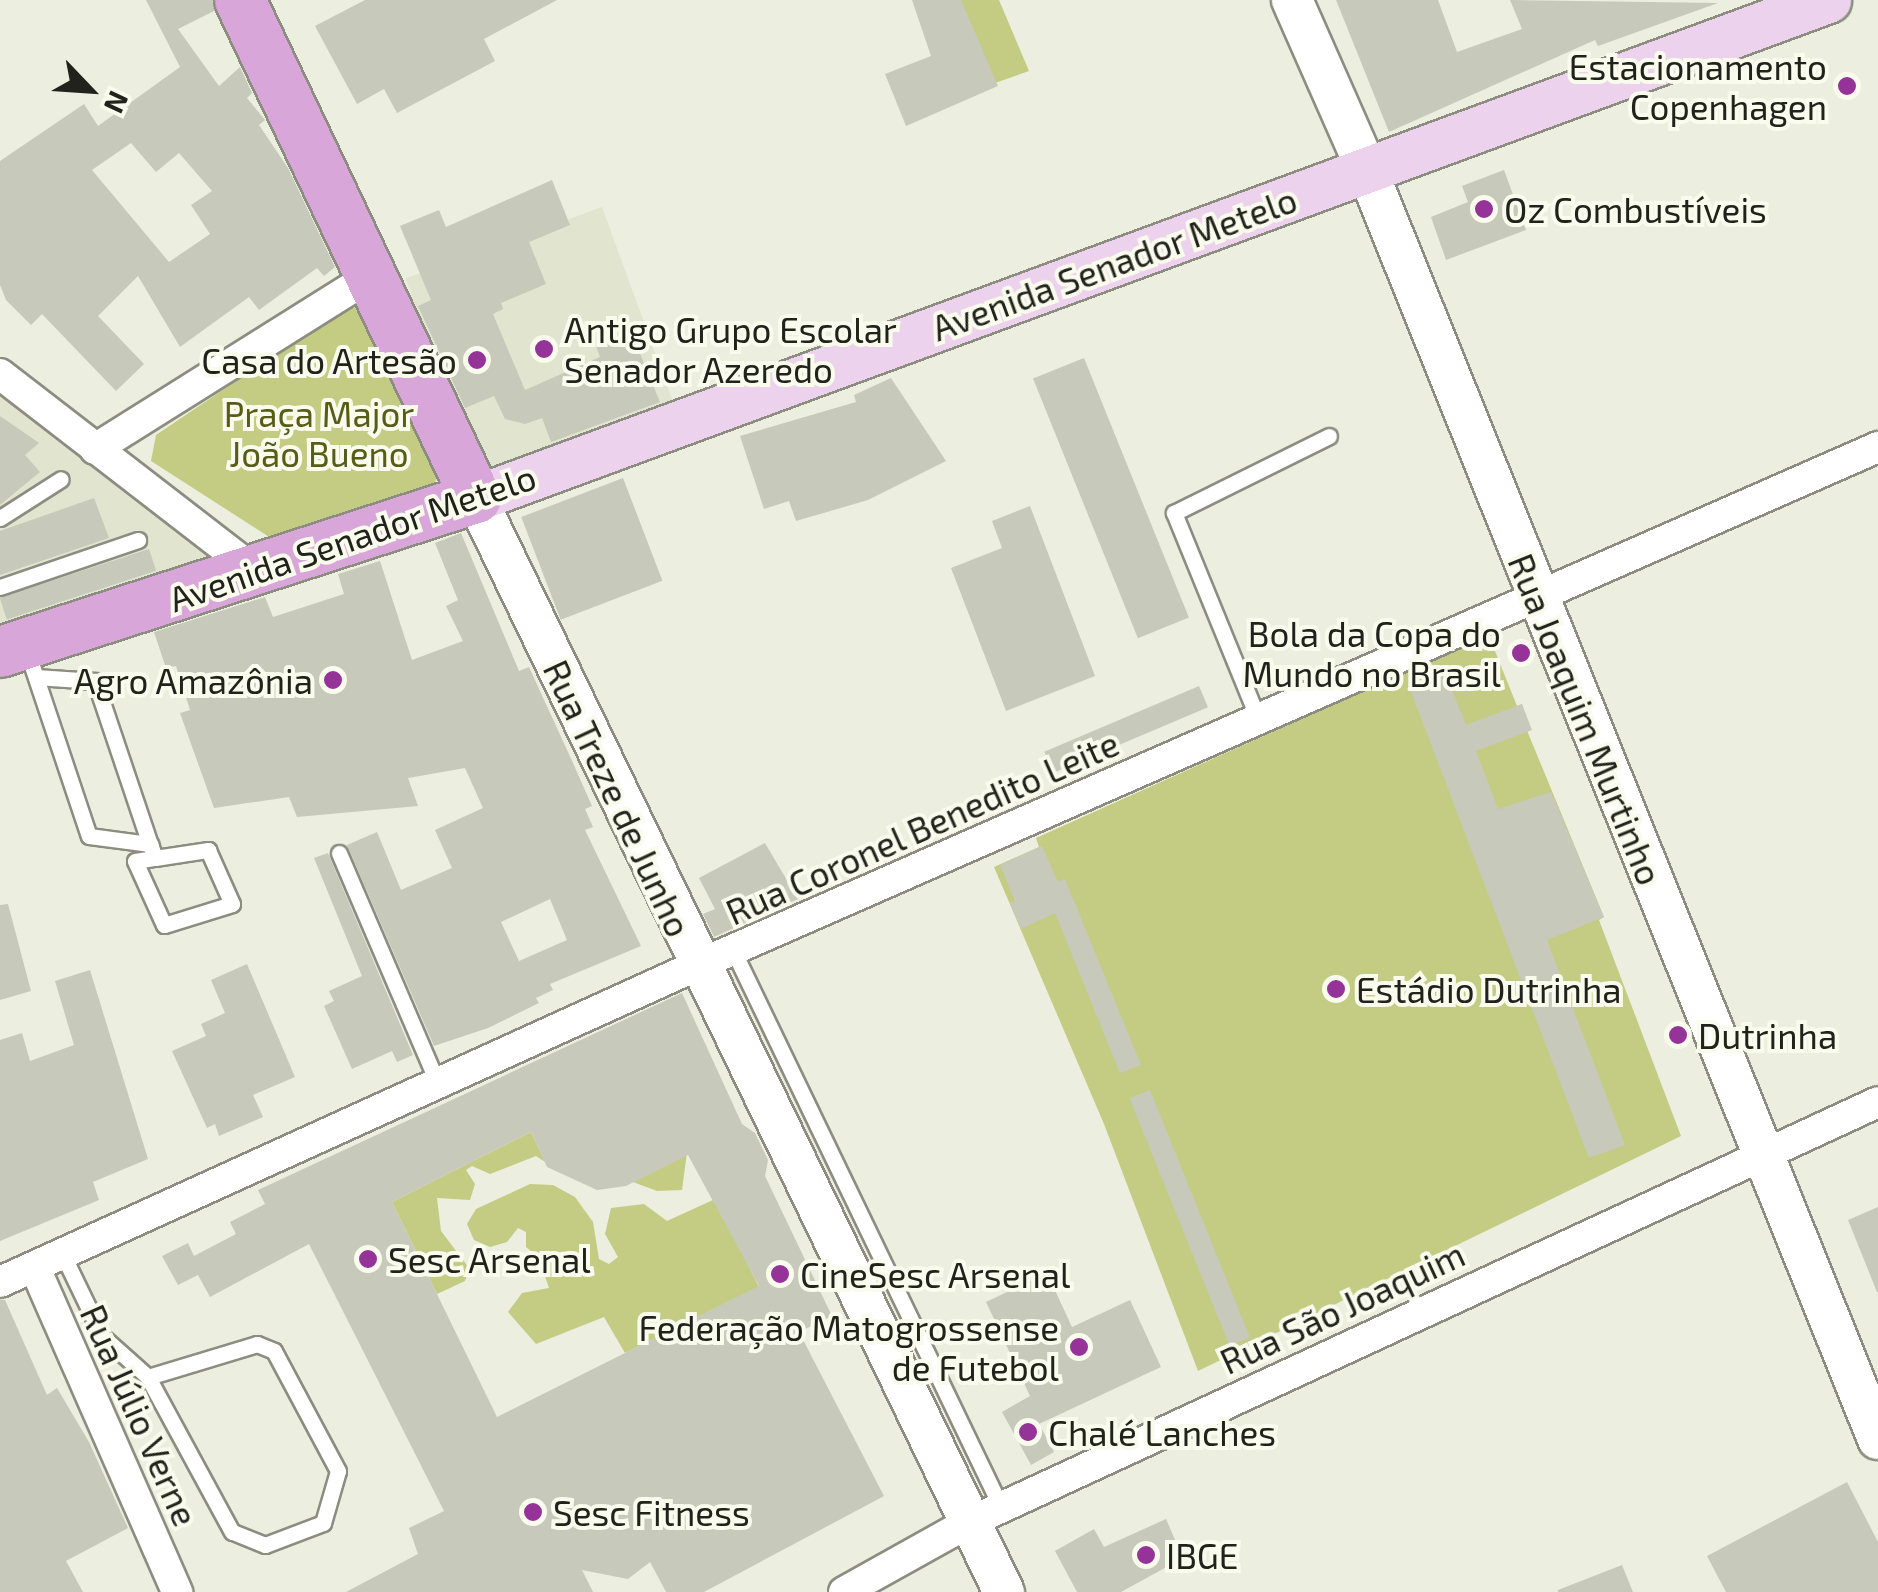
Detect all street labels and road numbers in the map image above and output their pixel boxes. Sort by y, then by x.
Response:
street label: Avenida Senador Metelo [925,177,1303,349]
street label: Avenida Senador Metelo [163,454,541,620]
street label: Rua Joaquim Murtinho [1500,547,1672,891]
street label: Rua Treze de Junho [535,652,701,944]
street label: Rua Coronel Benedito Leite [719,721,1125,933]
street label: Rua São Joaquim [1213,1232,1471,1382]
street label: Rua Júlio Verne [72,1297,208,1533]

